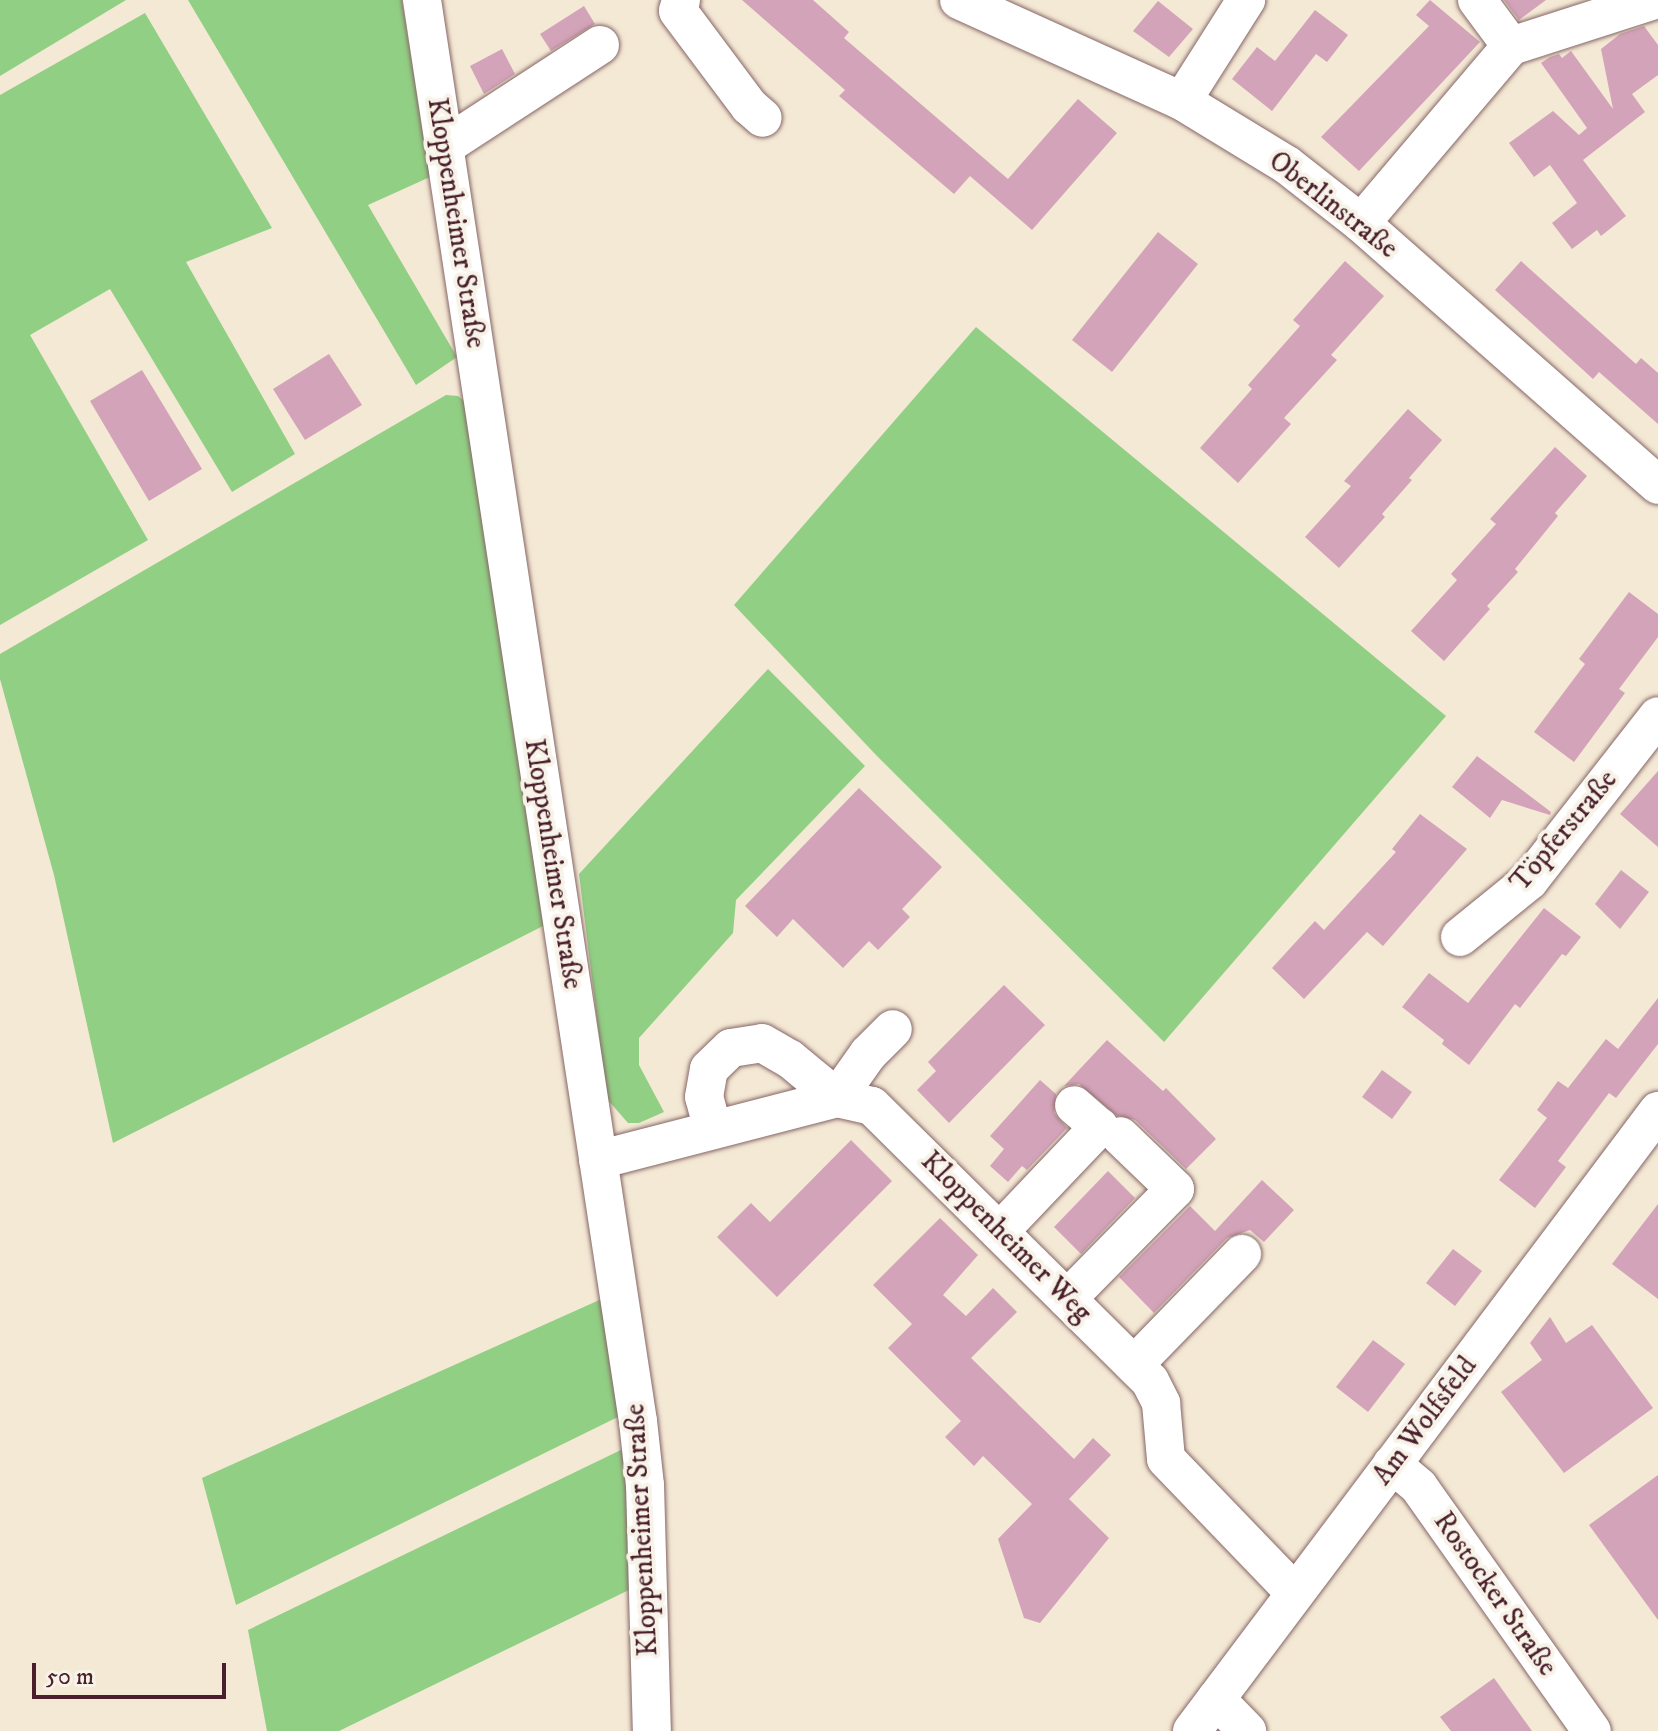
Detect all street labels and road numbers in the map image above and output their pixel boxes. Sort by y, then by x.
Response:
street label: Kloppenheimer Straße [420,96,492,350]
street label: Oberlinstraße [1262,144,1404,266]
street label: Kloppenheimer Straße [517,737,589,991]
street label: Töpferstraße [1504,763,1624,899]
street label: Kloppenheimer Weg [914,1145,1098,1329]
street label: Am Wolfsfeld [1366,1350,1484,1492]
street label: Kloppenheimer Straße [619,1403,665,1657]
street label: Rostocker Straße [1426,1506,1564,1682]

